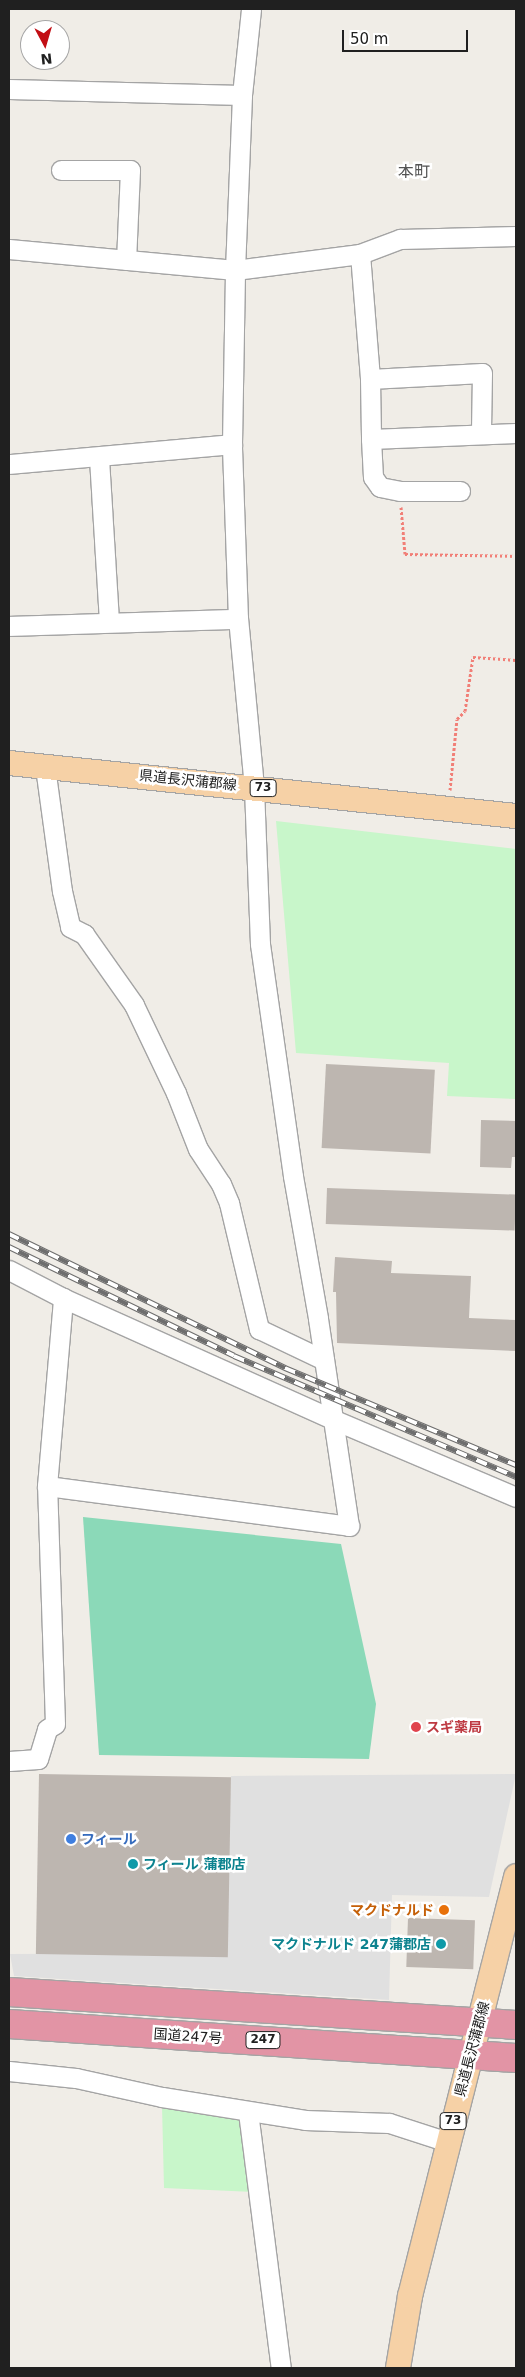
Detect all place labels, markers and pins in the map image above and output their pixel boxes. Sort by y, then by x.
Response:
place label: スギ薬局 [426,1719,482,1735]
marker: スギ薬局 [410,1721,422,1733]
place label: フィール [81,1831,137,1847]
marker: フィール [65,1833,77,1845]
place label: フィール 蒲郡店 [143,1856,246,1872]
marker: フィール 蒲郡店 [127,1858,139,1870]
place label: マクドナルド [350,1902,434,1918]
marker: マクドナルド [438,1904,450,1916]
place label: マクドナルド 247蒲郡店 [271,1936,431,1952]
marker: マクドナルド 247蒲郡店 [435,1938,447,1950]

